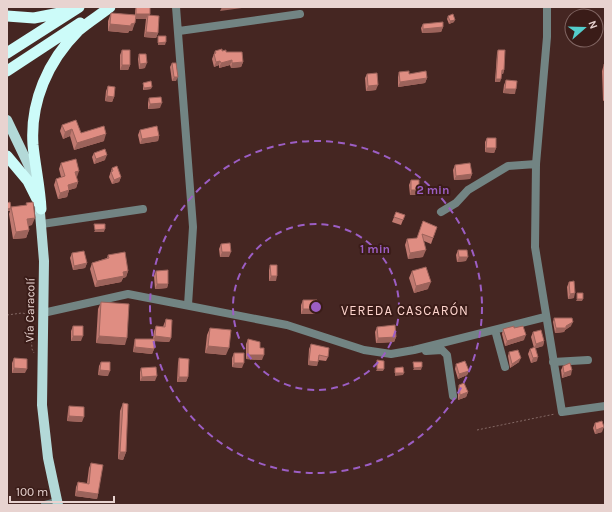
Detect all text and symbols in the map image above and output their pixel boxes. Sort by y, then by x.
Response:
north arrow [564,8,604,48]
text: N [585,19,600,31]
text: 2 min [416,183,450,197]
text: 1 min [360,242,390,256]
street label: Vía Caracolí [22,277,38,342]
centre of rings [309,300,323,314]
district label: VEREDA CASCARÓN [341,302,469,318]
scale bar [10,478,114,504]
text: 100 m [16,485,48,499]

